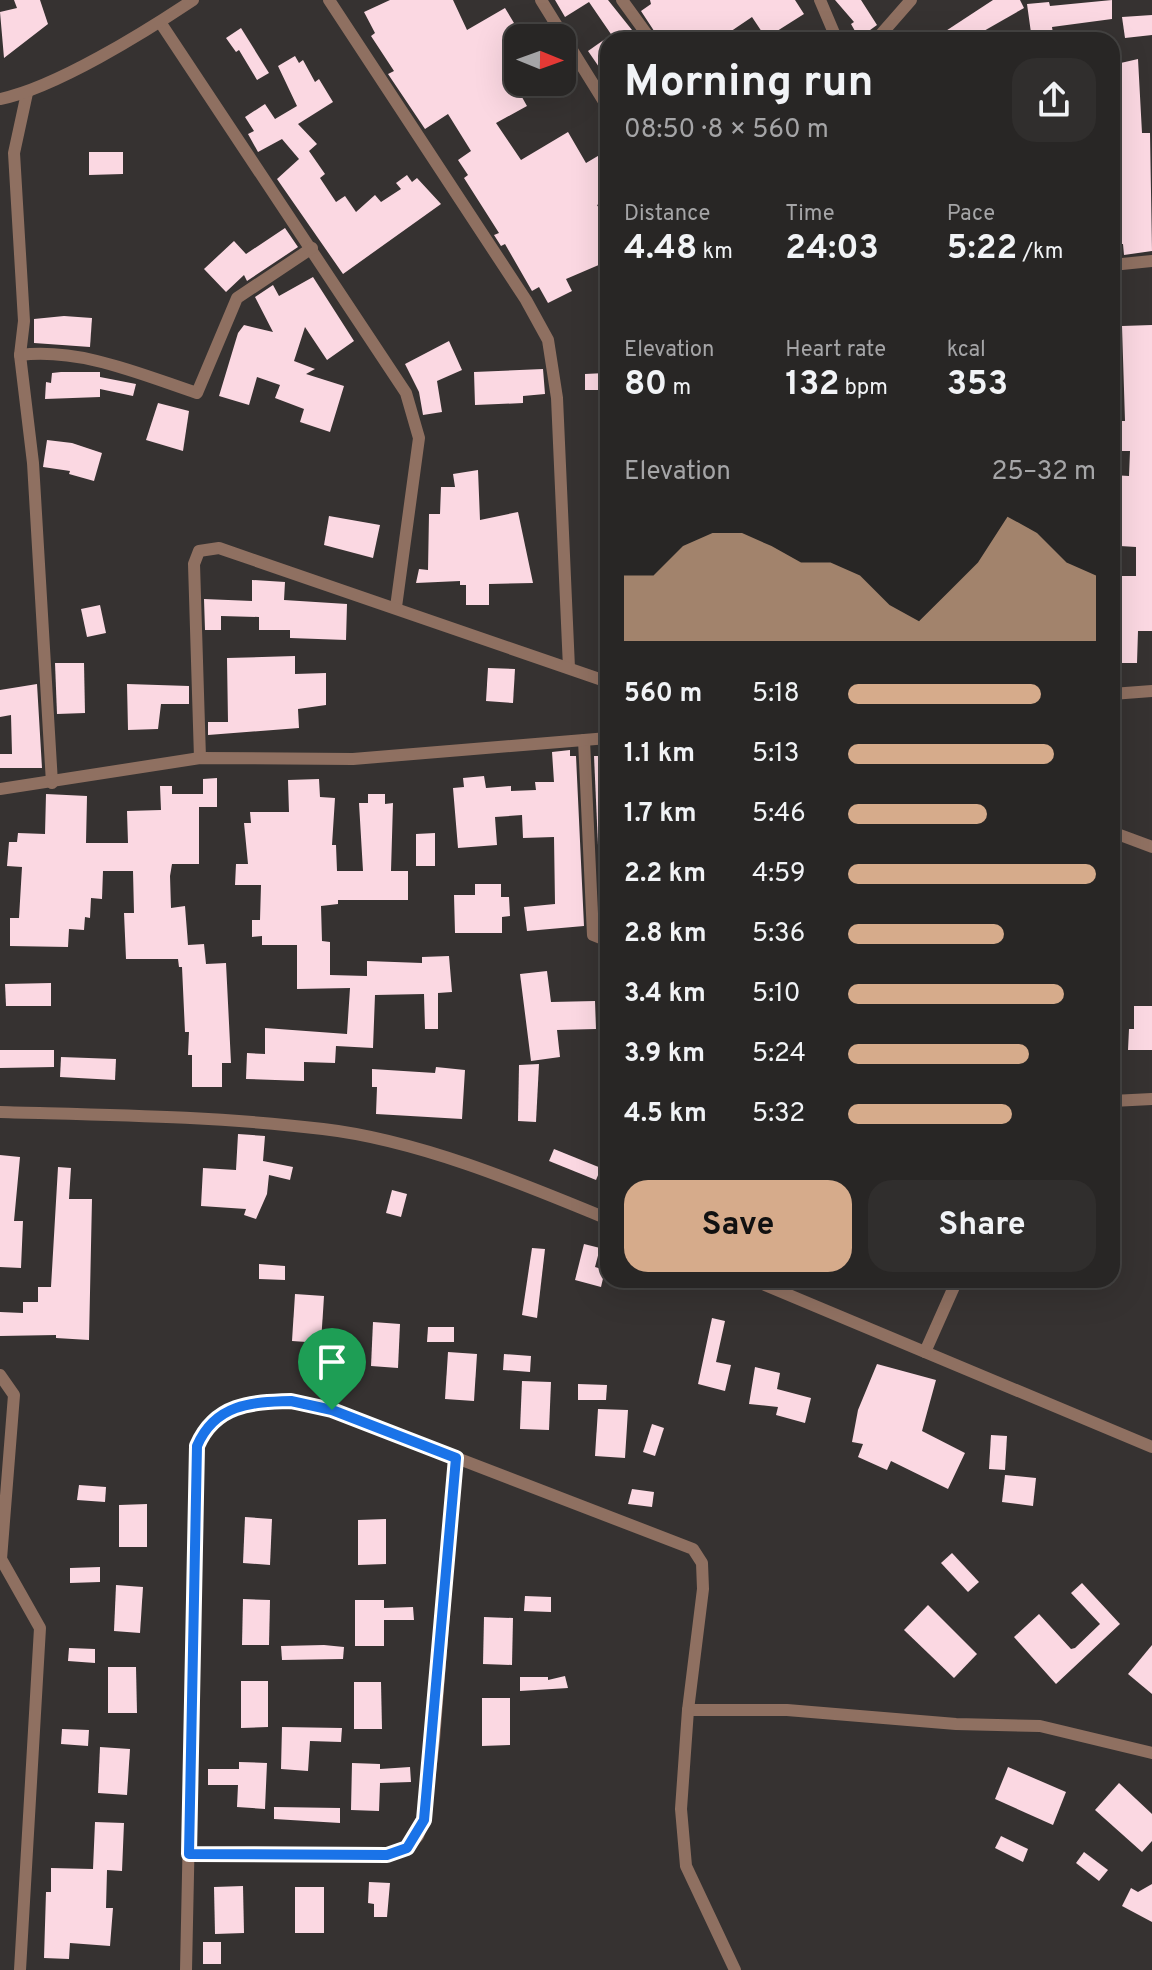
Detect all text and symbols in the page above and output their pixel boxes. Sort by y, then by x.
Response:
north arrow [504,24,576,96]
map controls [504,24,576,96]
text: Morning run [624,56,874,112]
button: share [1012,58,1096,142]
text: 08:50 · 8 × 560 m [624,114,829,147]
text: Distance [624,201,710,228]
text: Time [785,201,835,228]
text: Pace [947,201,995,228]
text: 4.48 [624,228,697,271]
text: 24:03 [785,228,879,271]
text: 5:22 [947,228,1017,271]
text: km [697,239,733,266]
text: /km [1017,239,1063,266]
text: Elevation [624,337,714,364]
text: Heart rate [785,337,886,364]
text: kcal [947,337,986,364]
text: 80 [624,364,667,407]
text: 132 [785,364,839,407]
text: 353 [947,364,1008,407]
text: m [667,375,691,402]
text: bpm [839,375,888,402]
text: Elevation [624,456,731,489]
text: 25–32 m [992,456,1096,489]
text: 560 m [624,678,702,711]
text: 5:18 [752,678,800,711]
text: 1.1 km [624,738,695,771]
text: 5:13 [752,738,799,771]
text: 1.7 km [624,798,697,831]
text: 5:46 [752,798,806,831]
text: 2.2 km [624,858,706,891]
text: 4:59 [752,858,805,891]
text: 2.8 km [624,918,706,951]
text: 5:36 [752,918,805,951]
text: 3.4 km [624,978,706,1011]
text: 5:10 [752,978,800,1011]
text: 3.9 km [624,1038,705,1071]
text: 5:24 [752,1038,806,1071]
text: 4.5 km [624,1098,707,1131]
text: 5:32 [752,1098,805,1131]
button: Save [624,1180,852,1272]
button: Share [868,1180,1096,1272]
pin [298,1328,366,1410]
icon: arrive [310,1340,354,1384]

